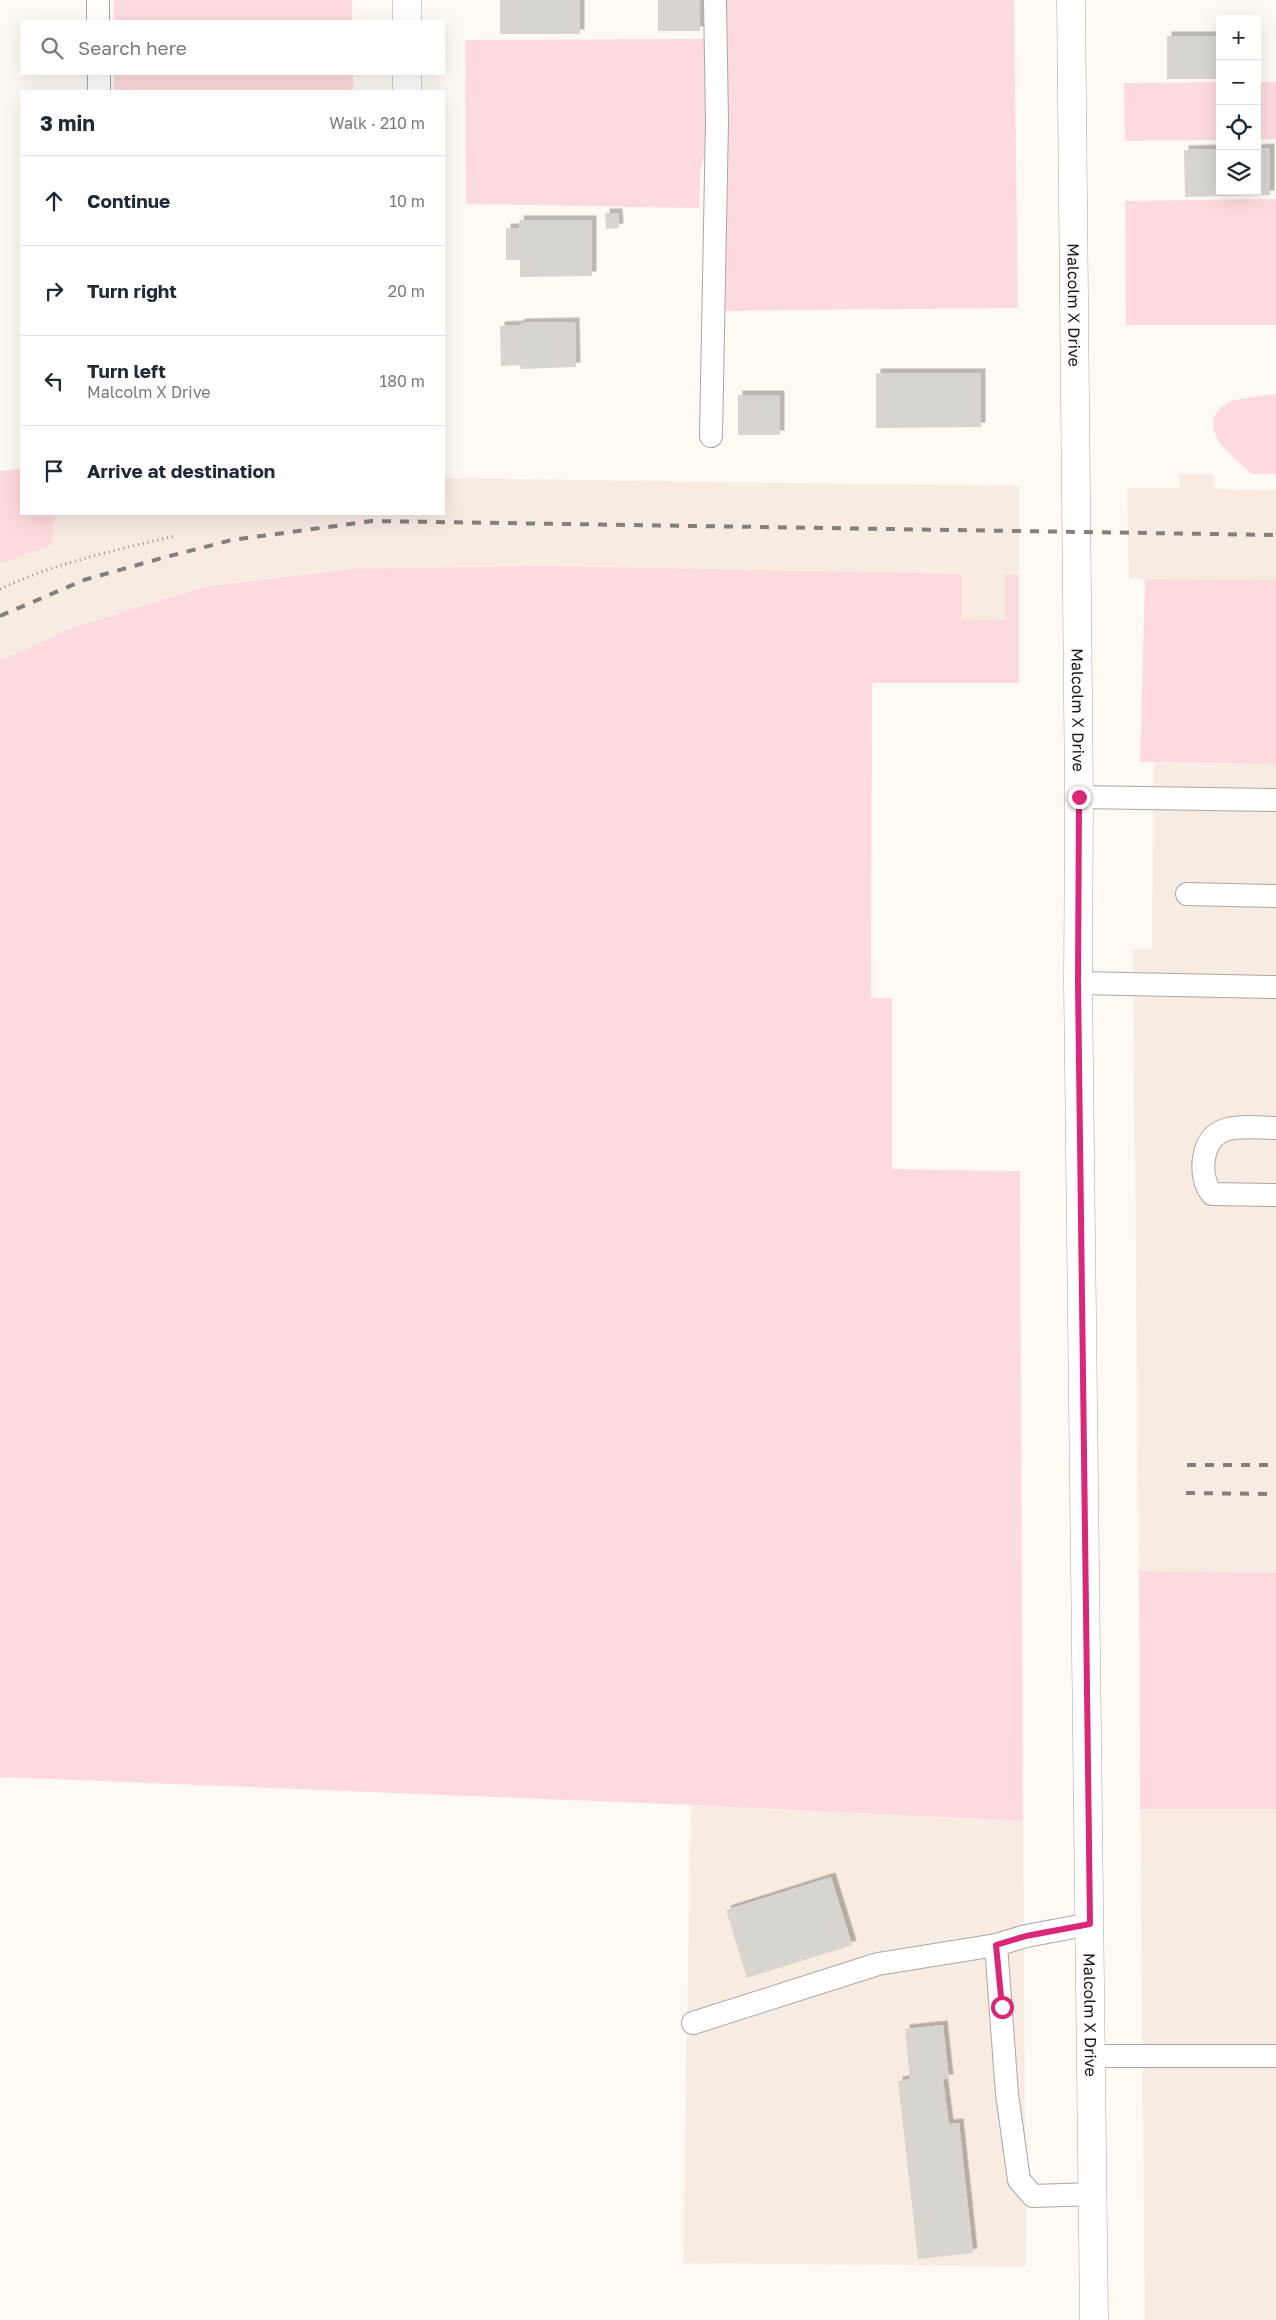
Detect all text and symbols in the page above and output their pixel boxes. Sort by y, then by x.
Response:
map controls [1216,15,1261,195]
button: + [1216,15,1261,60]
search box [20,20,445,75]
icon: search [38,34,66,62]
text: Search here [78,36,187,59]
button: − [1216,60,1261,105]
button: locate [1216,105,1261,150]
text: 3 min [40,110,95,136]
text: Walk · 210 m [329,113,425,133]
button: layers [1216,150,1261,195]
icon: ahead [40,187,68,215]
text: Continue [87,189,170,212]
text: 10 m [389,191,425,211]
street label: Malcolm X Drive [1063,243,1085,367]
icon: right [40,277,68,305]
text: Turn right [87,279,177,302]
text: 20 m [388,281,425,301]
text: Turn left [87,359,166,382]
icon: left [40,367,68,395]
text: 180 m [379,371,425,391]
text: Malcolm X Drive [87,382,211,402]
icon: arrive [40,457,68,485]
text: Arrive at destination [87,459,275,482]
street label: Malcolm X Drive [1068,648,1089,772]
route end [1068,786,1091,809]
street label: Malcolm X Drive [1080,1953,1101,2077]
route start [991,1996,1014,2019]

